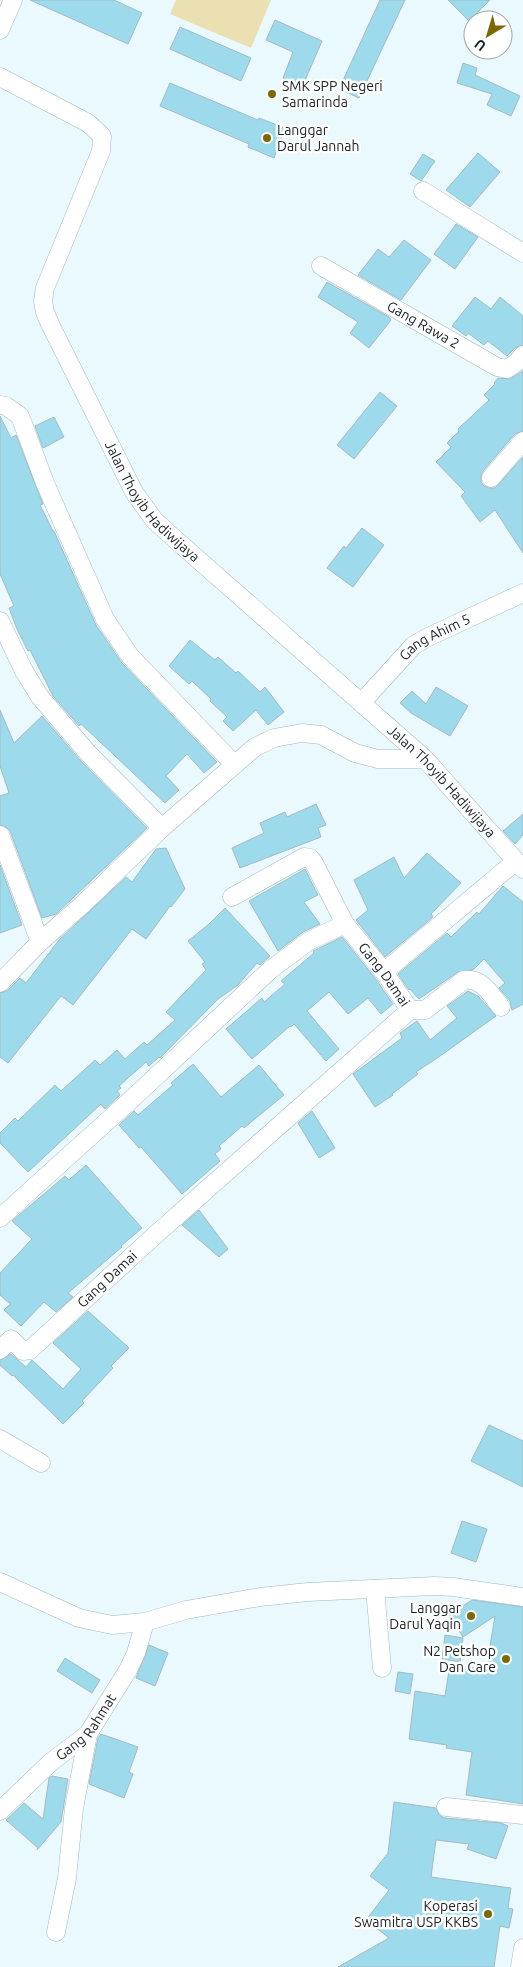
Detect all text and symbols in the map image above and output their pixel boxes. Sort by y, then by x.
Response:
north arrow [463,10,513,60]
text: U [471,36,489,55]
place label: SMK SPP Negeri Samarinda [282,78,383,110]
marker: SMK SPP Negeri Samarinda [266,88,278,100]
place label: Langgar Darul Jannah [277,122,360,154]
marker: Langgar Darul Jannah [261,132,273,144]
street label: Gang Rawa 2 [384,298,462,352]
street label: Jalan Thoyib Hadiwijaya [102,438,203,565]
street label: Gang Ahim 5 [396,611,473,664]
street label: Jalan Thoyib Hadiwijaya [384,722,499,841]
street label: Gang Damai [355,939,413,1009]
street label: Gang Damai [74,1247,140,1311]
place label: Langgar Darul Yaqin [389,1600,462,1632]
marker: Langgar Darul Yaqin [465,1610,477,1622]
place label: N2 Petshop Dan Care [423,1643,496,1675]
marker: N2 Petshop Dan Care [500,1653,512,1665]
street label: Gang Rahmat [53,1690,119,1764]
place label: Koperasi Swamitra USP KKBS [354,1898,478,1930]
marker: Koperasi Swamitra USP KKBS [482,1908,494,1920]

